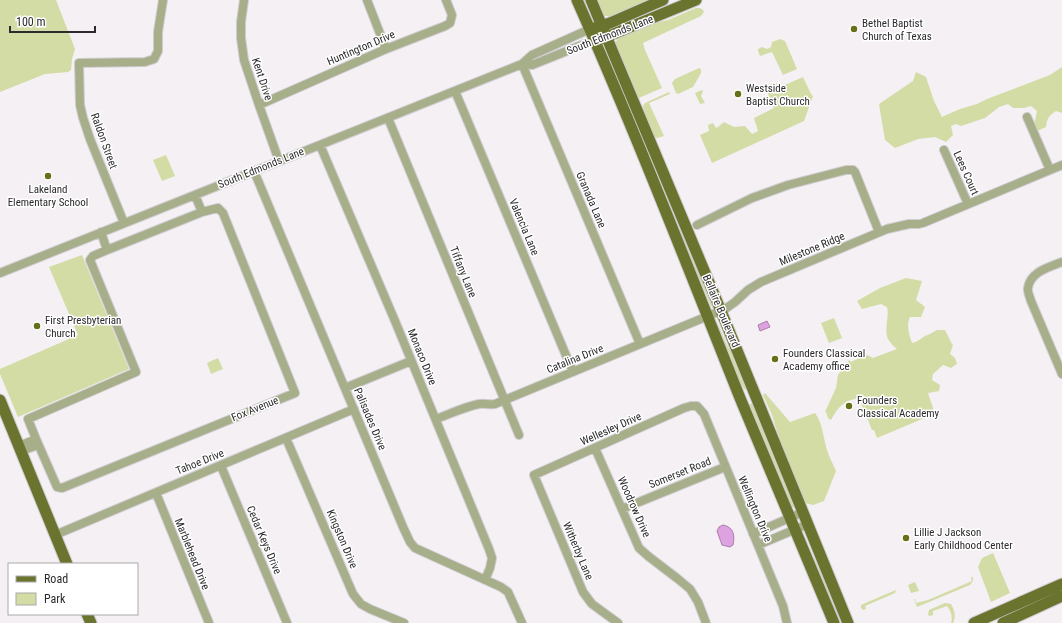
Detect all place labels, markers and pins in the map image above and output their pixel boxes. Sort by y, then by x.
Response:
place label: Bethel Baptist Church of Texas [862,17,932,43]
marker: Bethel Baptist Church of Texas [849,24,859,34]
place label: Westside Baptist Church [746,82,810,108]
marker: Westside Baptist Church [733,89,743,99]
marker: Lakeland Elementary School [43,171,53,181]
place label: Lakeland Elementary School [8,183,88,209]
place label: First Presbyterian Church [45,314,121,340]
marker: First Presbyterian Church [32,321,42,331]
place label: Founders Classical Academy office [783,347,865,373]
marker: Founders Classical Academy office [770,354,780,364]
place label: Founders Classical Academy [857,394,940,420]
marker: Founders Classical Academy [844,401,854,411]
place label: Lillie J Jackson Early Childhood Center [914,526,1013,552]
marker: Lillie J Jackson Early Childhood Center [901,533,911,543]

